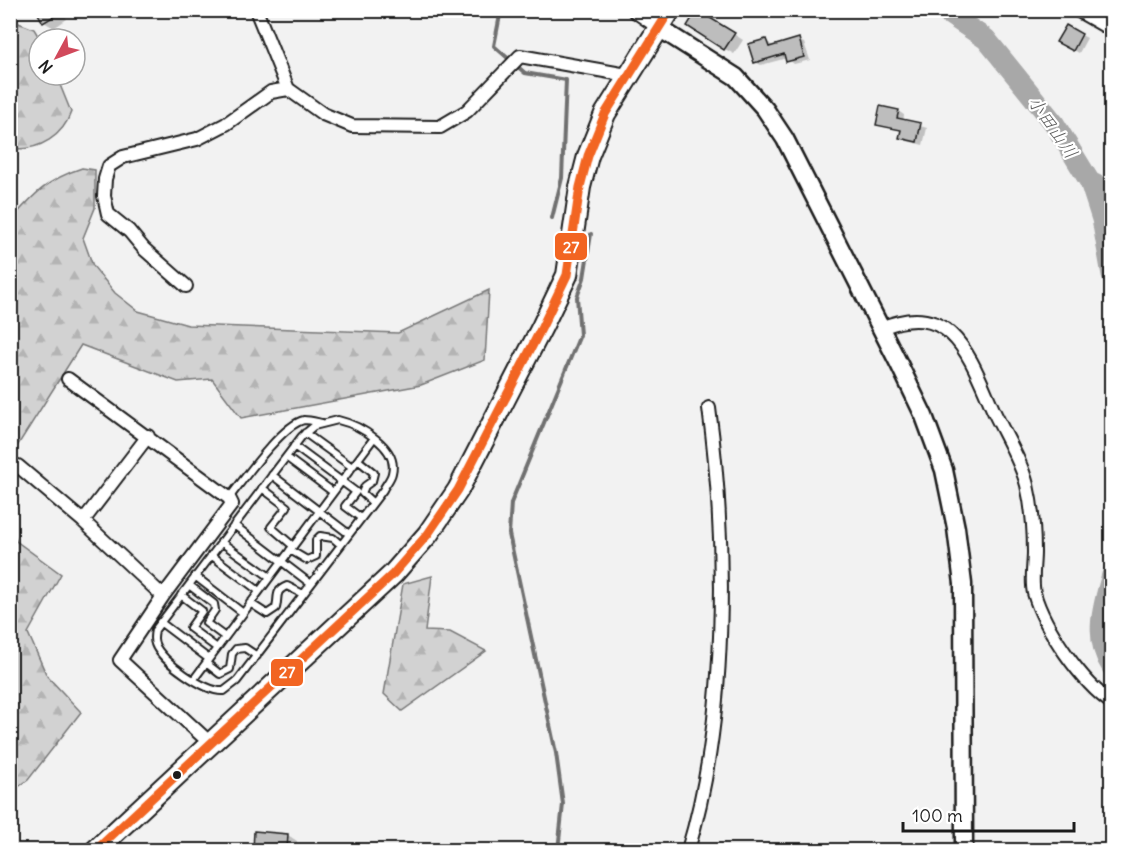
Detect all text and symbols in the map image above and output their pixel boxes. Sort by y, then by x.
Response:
north arrow [27,27,87,87]
text: N [35,56,57,78]
water label: 小田山川 [1023,91,1083,163]
line badge: 27 [554,232,588,261]
text: 27 [563,237,579,257]
line badge: 27 [270,658,304,687]
text: 27 [279,662,295,682]
unlabelled marker [171,769,183,781]
scale bar [903,795,1074,833]
text: 100 m [912,804,963,827]

